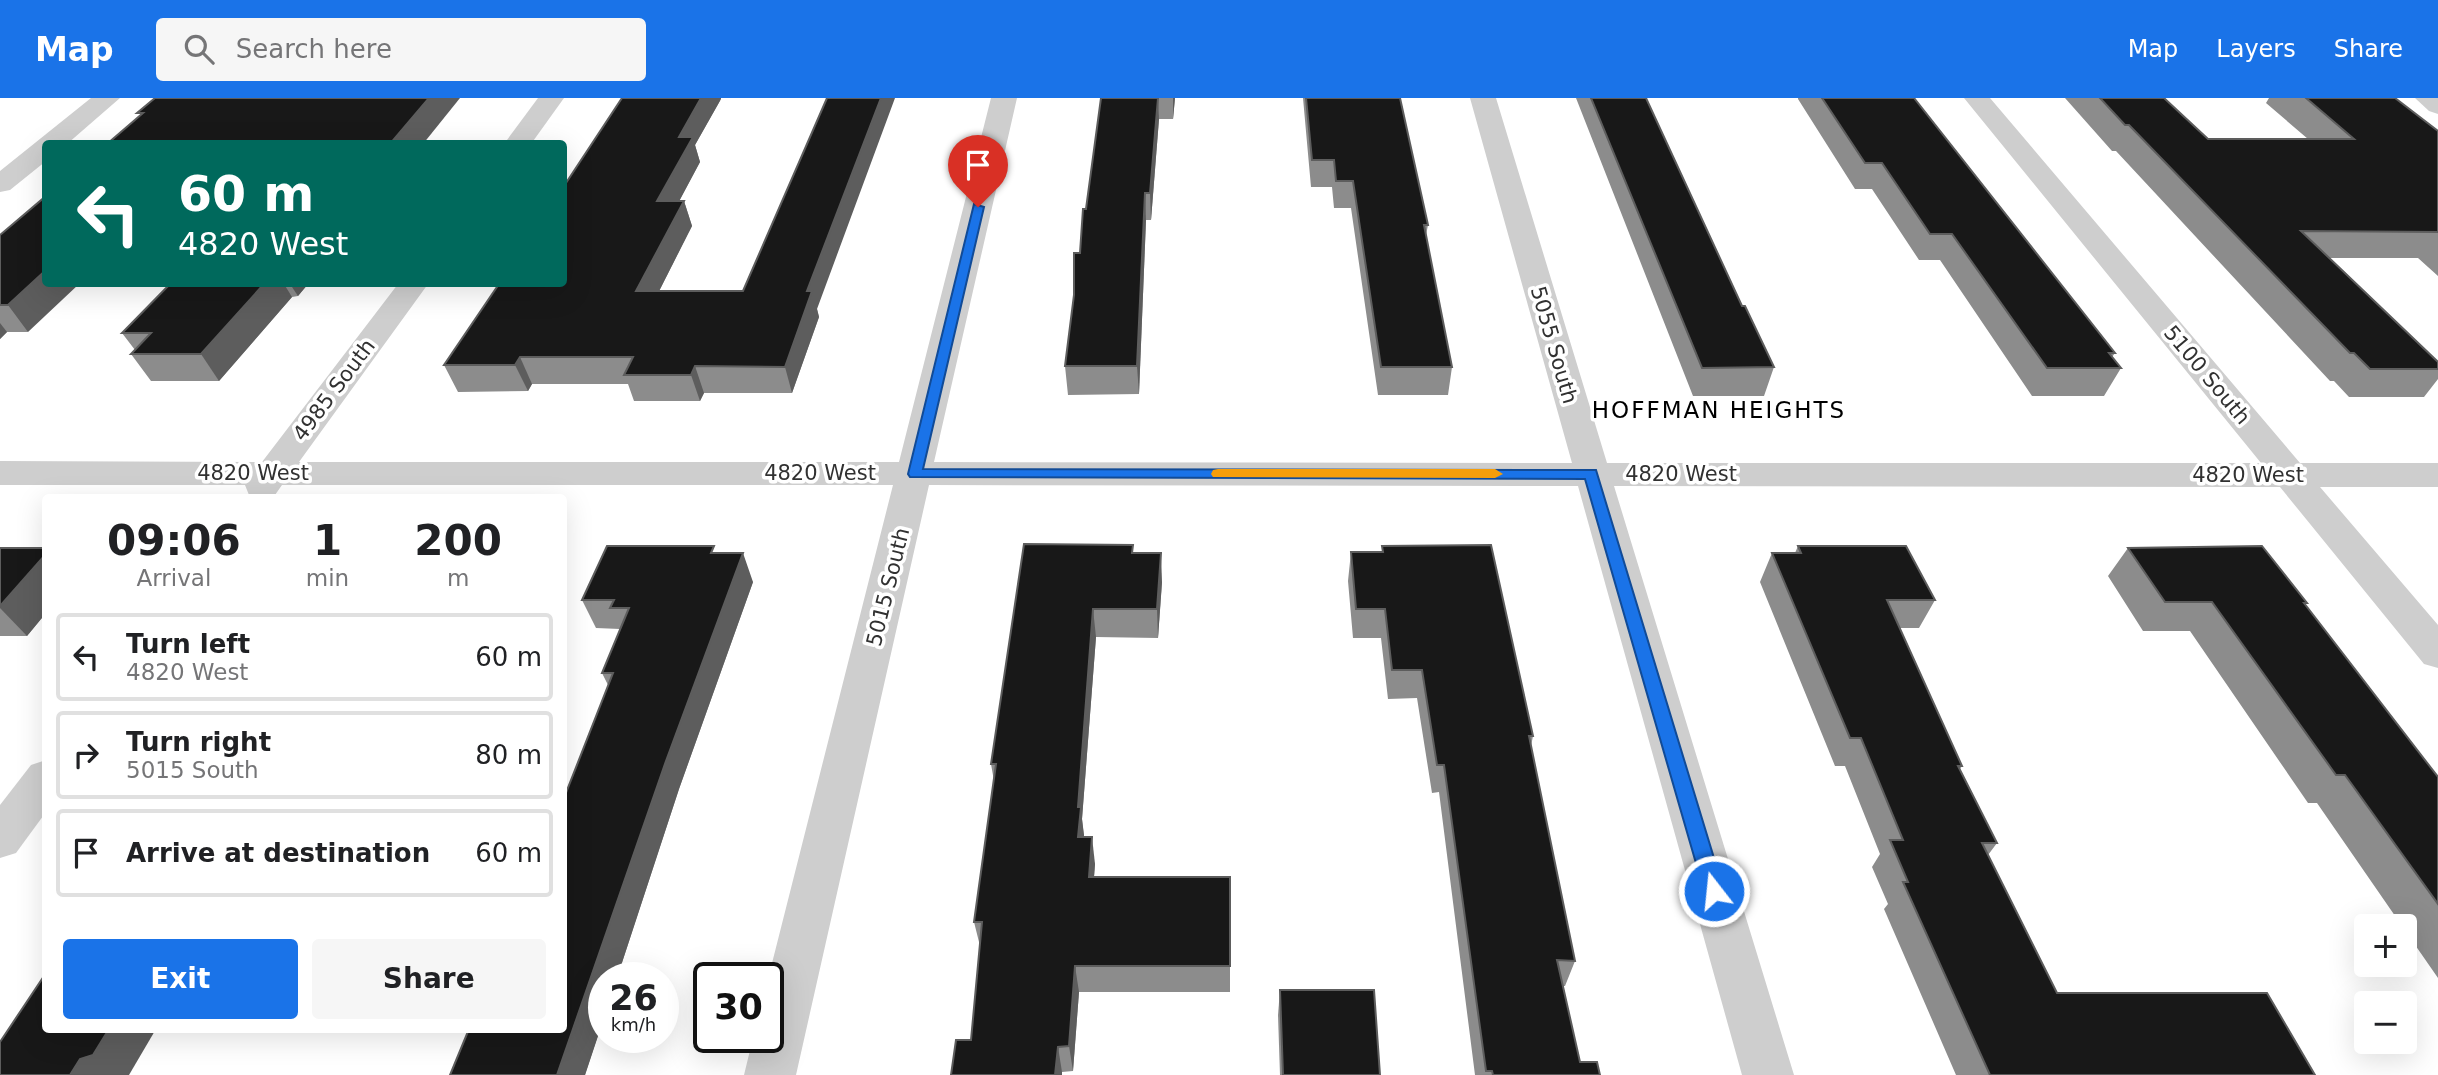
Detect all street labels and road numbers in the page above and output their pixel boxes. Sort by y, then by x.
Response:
street label: 5055 South [1526,283,1582,407]
street label: 5100 South [2159,321,2255,429]
street label: 4985 South [288,334,380,446]
street label: 4820 West [197,461,309,485]
street label: 4820 West [764,461,876,485]
street label: 4820 West [1625,462,1737,486]
street label: 4820 West [2192,463,2304,487]
street label: 5015 South [862,525,914,649]

